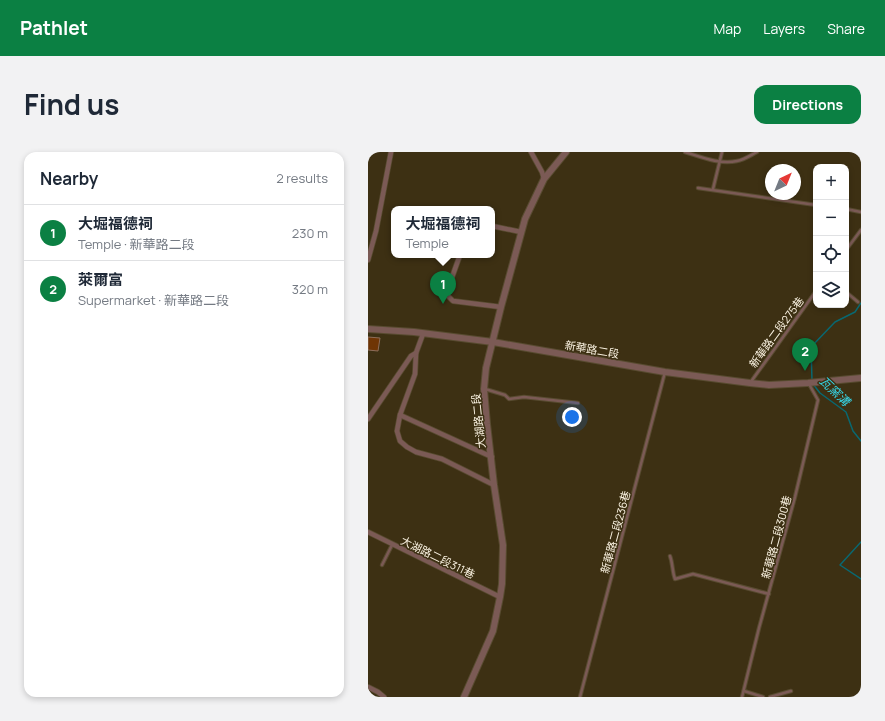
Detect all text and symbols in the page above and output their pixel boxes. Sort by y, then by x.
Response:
text: Pathlet [20,15,88,41]
text: Map [713,19,741,38]
text: Layers [763,19,805,38]
text: Share [827,19,865,38]
text: Find us [24,85,119,123]
button: Directions [754,85,861,124]
north arrow [765,164,801,200]
map controls [813,164,849,308]
button: + [813,164,849,200]
text: Nearby [40,167,98,190]
text: 2 results [276,169,328,187]
button: − [813,200,849,236]
popup [391,206,495,258]
text: 大堀福德祠 [78,213,153,234]
text: 大堀福德祠 [405,213,481,234]
text: 1 [50,224,56,242]
text: 230 m [292,224,328,242]
text: Temple [405,234,449,252]
text: Temple · 新華路二段 [78,235,195,253]
button: locate [813,236,849,272]
text: 萊爾富 [78,269,123,290]
pin: 1 [430,271,456,304]
button: layers [813,272,849,308]
text: 2 [49,280,57,298]
text: 320 m [292,280,328,298]
text: Supermarket · 新華路二段 [78,291,229,309]
street label: 新華路二段275巷 [746,294,806,370]
street label: 新華路二段 [564,337,620,361]
pin: 2 [792,338,818,371]
water label: 瓦窯溝 [816,373,855,411]
street label: 大湖路二段 [468,393,488,449]
your location [562,407,582,427]
street label: 新華路二段236巷 [597,489,633,575]
street label: 新華路二段300巷 [758,494,794,580]
street label: 大湖路二段311巷 [398,533,478,581]

